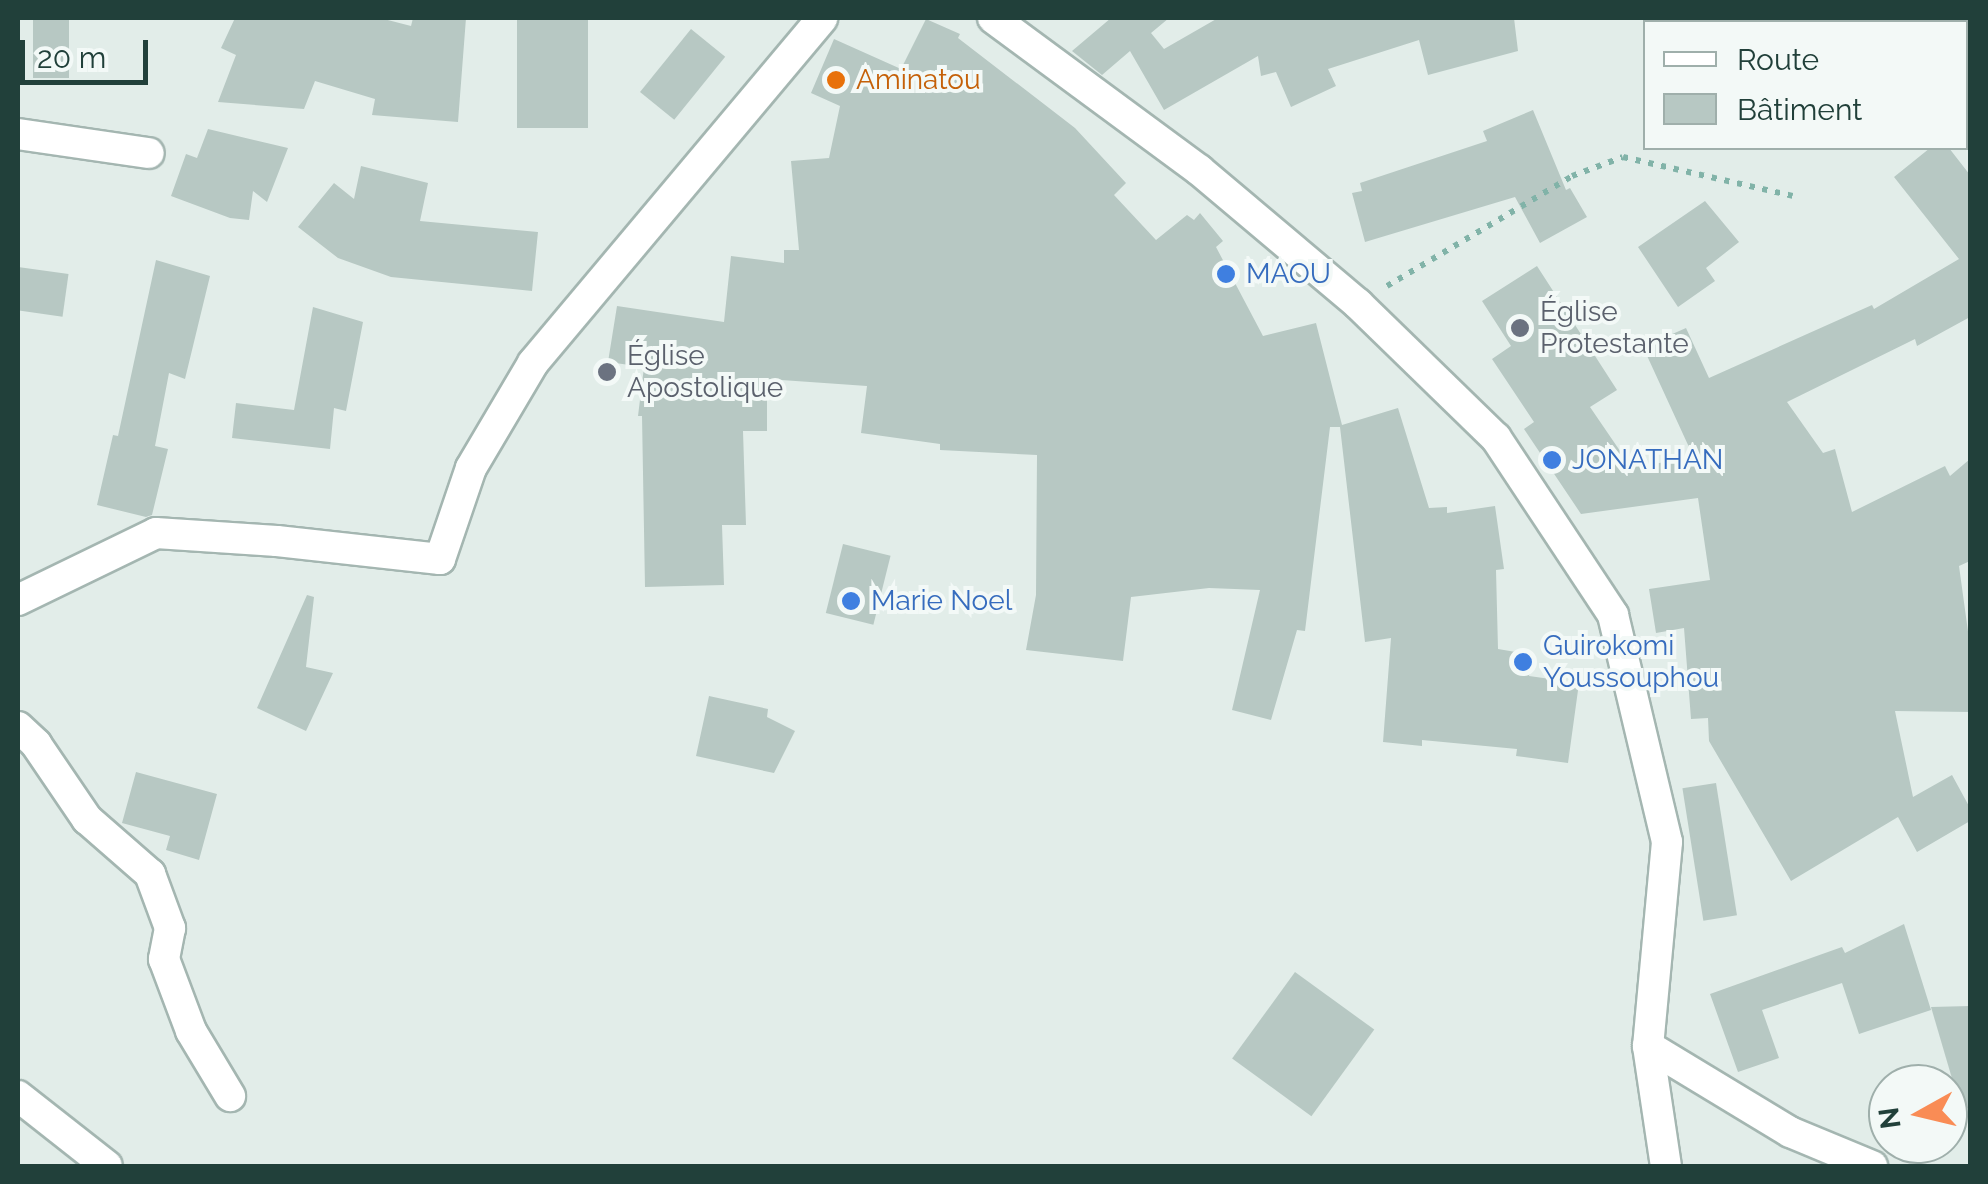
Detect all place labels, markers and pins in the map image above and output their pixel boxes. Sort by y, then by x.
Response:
place label: Aminatou [856,63,981,97]
marker: Aminatou [825,69,847,91]
place label: MAOU [1246,257,1331,291]
marker: MAOU [1215,263,1237,285]
place label: Église Protestante [1540,295,1689,361]
marker: Église Protestante [1509,317,1531,339]
place label: Église Apostolique [627,339,783,405]
marker: Église Apostolique [596,361,618,383]
place label: JONATHAN [1572,443,1723,477]
marker: JONATHAN [1541,449,1563,471]
place label: Marie Noel [871,584,1012,618]
marker: Marie Noel [840,590,862,612]
place label: Guirokomi Youssouphou [1543,629,1719,695]
marker: Guirokomi Youssouphou [1512,651,1534,673]

